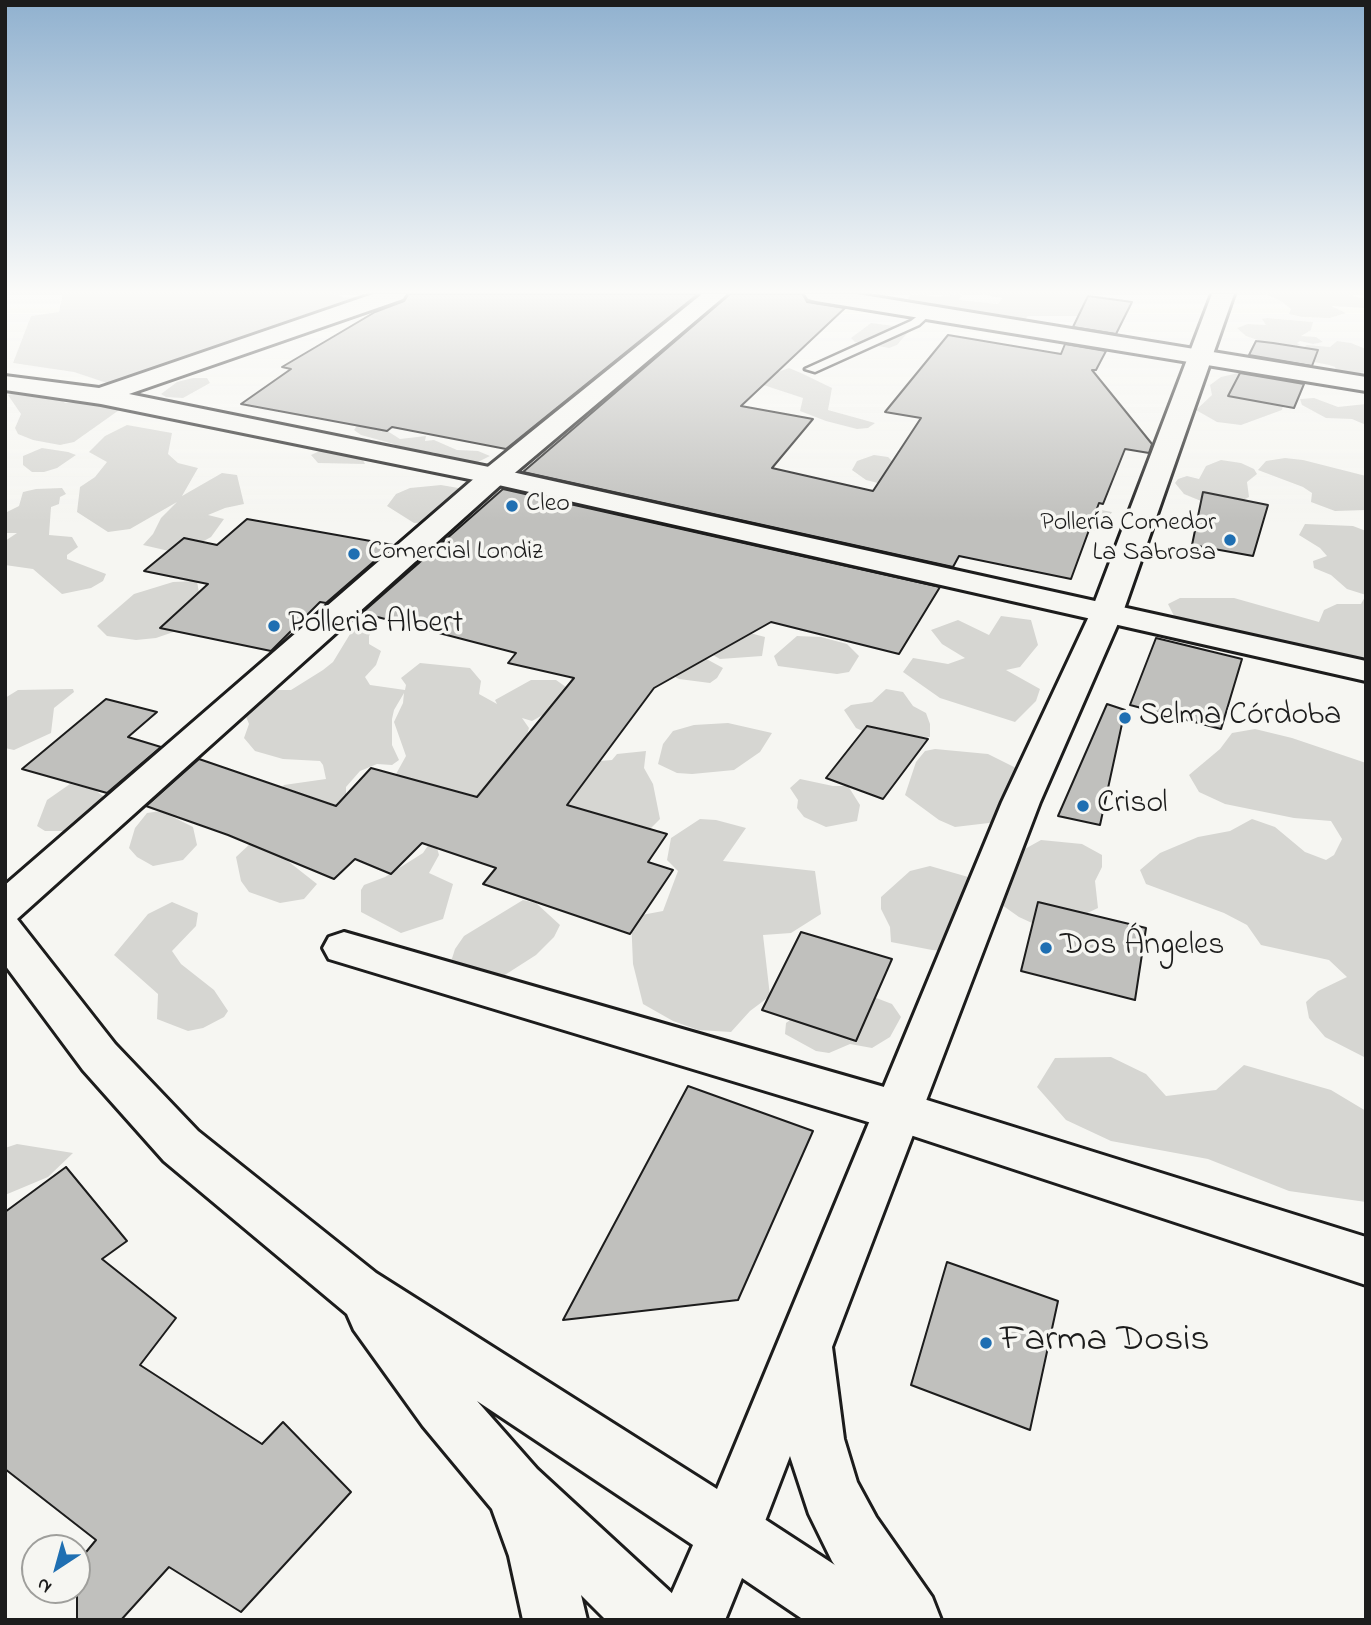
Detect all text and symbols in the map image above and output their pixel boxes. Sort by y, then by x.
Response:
place label: Cleo [526,490,570,522]
marker: Cleo [504,498,520,514]
place label: Pollería Comedor La Sabrosa [1040,509,1216,570]
marker: Pollería Comedor La Sabrosa [1222,532,1238,548]
place label: Comercial Londiz [368,538,543,570]
marker: Comercial Londiz [346,546,362,562]
place label: Polleria Albert [288,607,463,645]
marker: Polleria Albert [266,618,282,634]
place label: Selma Córdoba [1139,699,1341,737]
marker: Selma Córdoba [1117,710,1133,726]
place label: Crisol [1097,787,1168,825]
marker: Crisol [1075,798,1091,814]
place label: Dos Ángeles [1060,929,1225,967]
marker: Dos Ángeles [1038,940,1054,956]
place label: Farma Dosis [1000,1320,1210,1366]
marker: Farma Dosis [978,1335,994,1351]
north arrow [21,1534,91,1604]
text: N [31,1570,58,1599]

